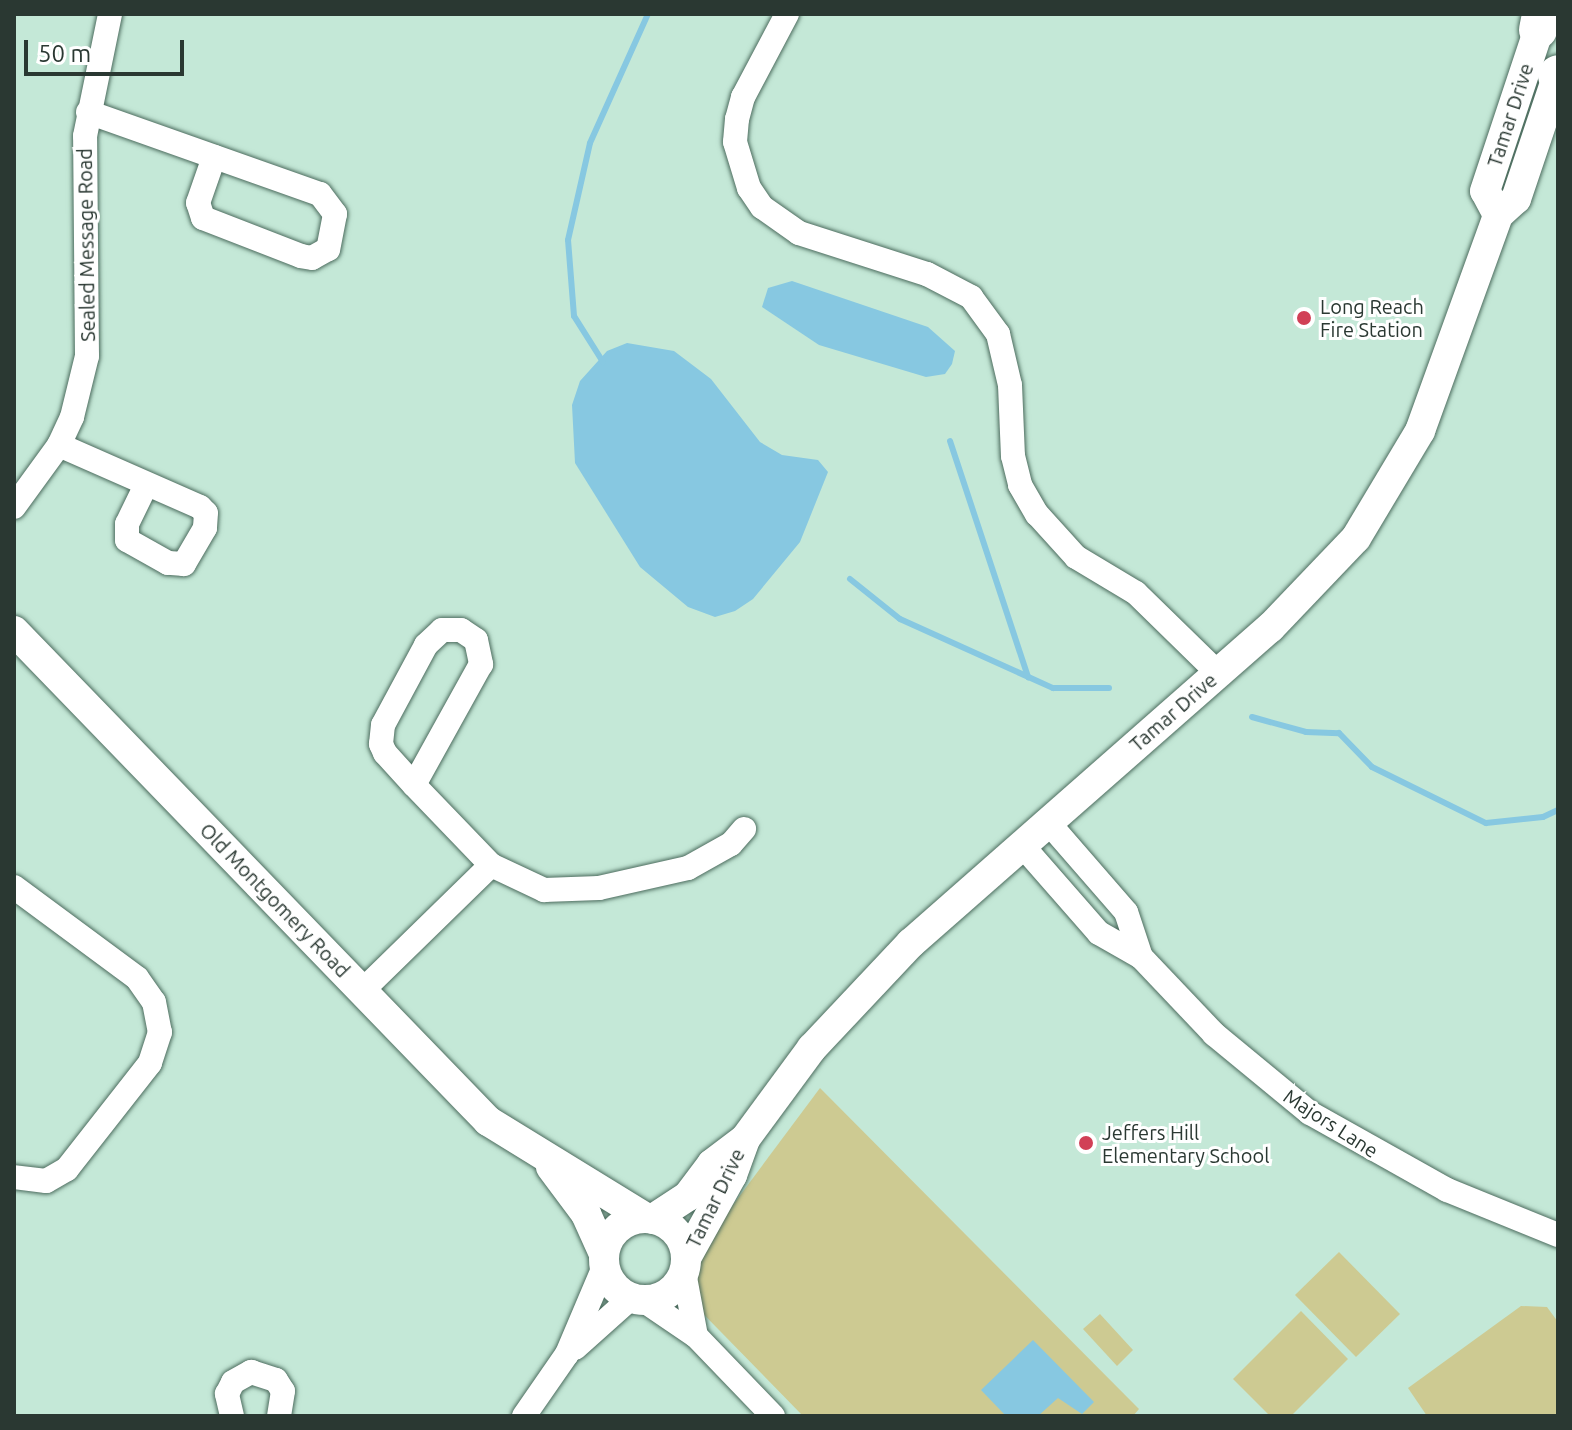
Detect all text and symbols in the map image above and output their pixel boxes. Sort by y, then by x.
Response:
scale bar [28,24,188,74]
text: 50 m [38,40,91,67]
street label: Tamar Drive [1482,60,1538,170]
street label: Sealed Message Road [72,148,100,342]
place label: Long Reach Fire Station [1320,294,1424,341]
marker: Long Reach Fire Station [1295,309,1313,327]
street label: Tamar Drive [1125,668,1221,756]
street label: Old Montgomery Road [195,818,355,982]
street label: Majors Lane [1279,1084,1383,1162]
place label: Jeffers Hill Elementary School [1102,1120,1269,1167]
marker: Jeffers Hill Elementary School [1077,1134,1095,1152]
street label: Tamar Drive [681,1144,749,1252]

